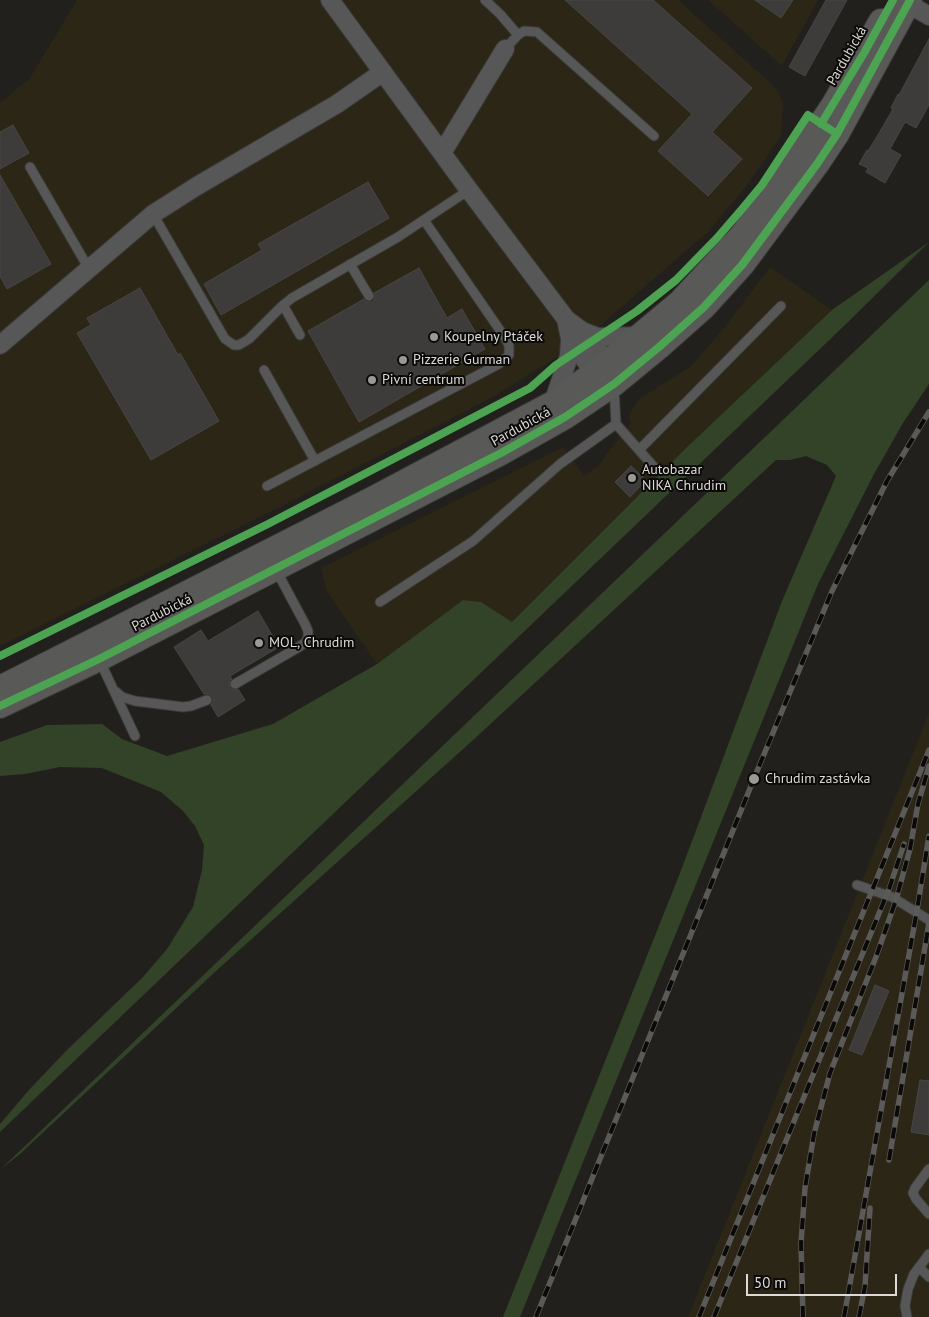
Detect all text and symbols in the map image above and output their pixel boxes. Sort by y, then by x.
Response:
street label: Pardubická [823,23,871,89]
place label: Koupelny Ptáček [444,329,543,345]
marker: Koupelny Ptáček [428,331,440,343]
place label: Pizzerie Gurman [413,352,510,368]
marker: Pizzerie Gurman [397,354,409,366]
place label: Pivní centrum [382,372,465,388]
marker: Pivní centrum [366,374,378,386]
street label: Pardubická [488,404,554,450]
place label: Autobazar NIKA Chrudim [642,462,726,494]
marker: Autobazar NIKA Chrudim [626,472,638,484]
street label: Pardubická [129,591,195,635]
place label: MOL, Chrudim [269,635,354,651]
marker: MOL, Chrudim [253,637,265,649]
place label: Chrudim zastávka [765,771,871,787]
marker: Chrudim zastávka [747,772,761,786]
scale bar [749,1264,900,1296]
text: 50 m [754,1273,787,1292]

